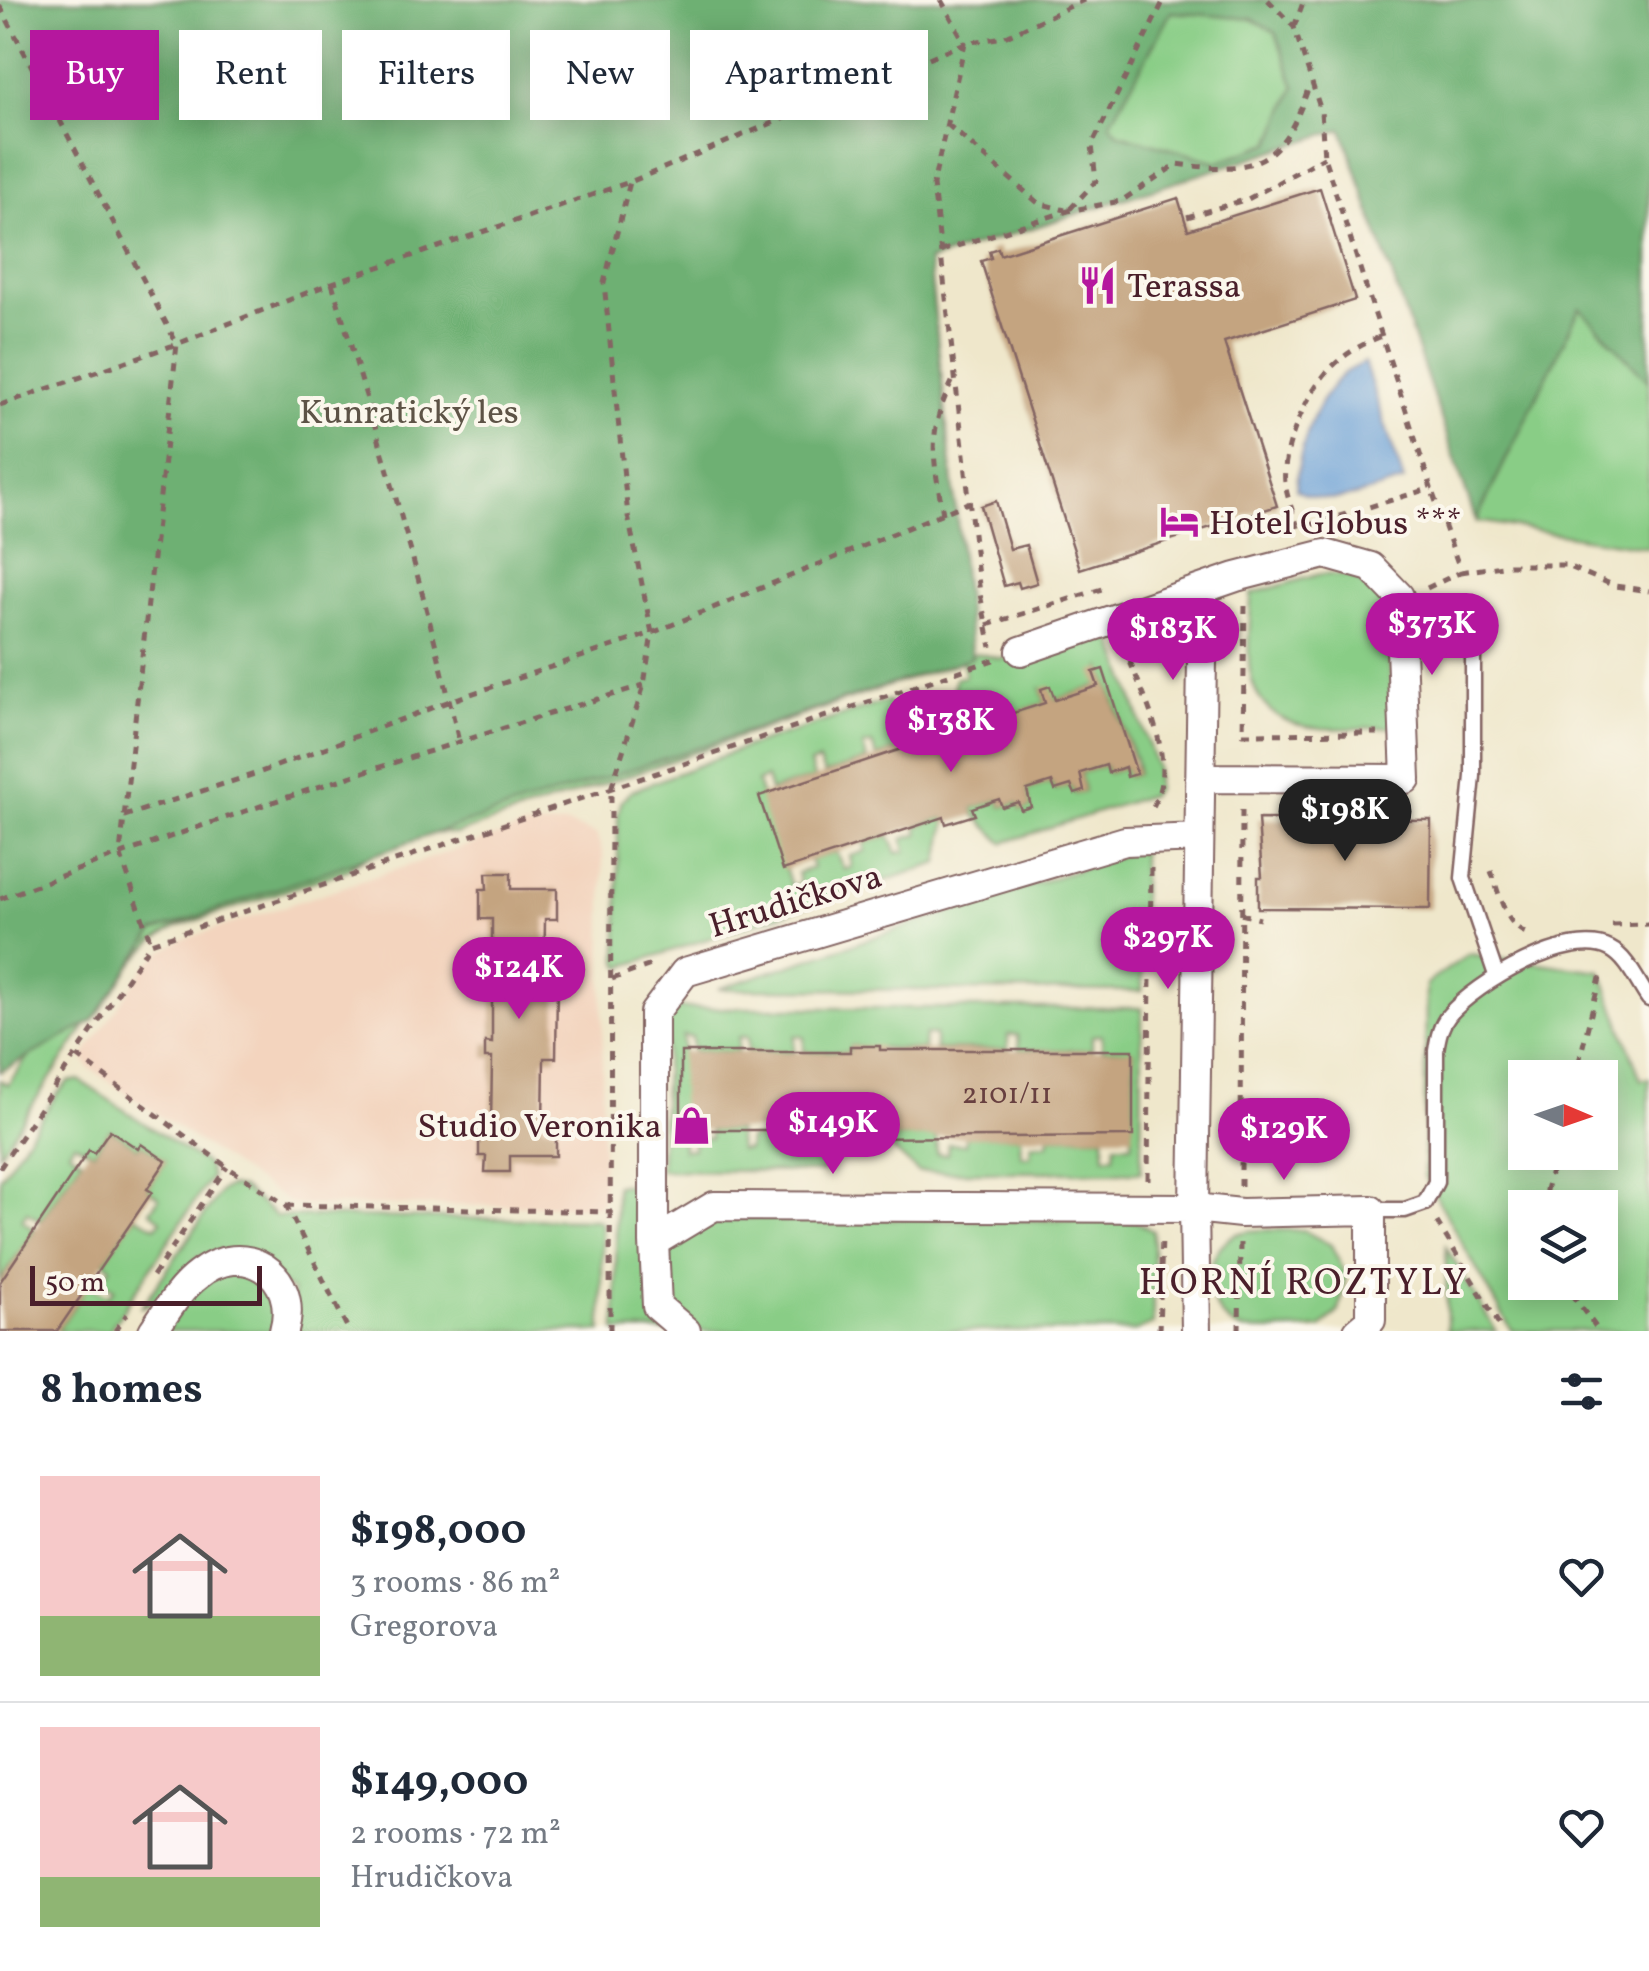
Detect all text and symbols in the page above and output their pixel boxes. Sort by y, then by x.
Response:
chip: Buy [30,30,159,120]
chip: Rent [179,30,322,120]
chip: Filters [342,30,510,120]
chip: New [530,30,670,120]
chip: Apartment [690,30,928,120]
restaurant icon: Terassa [1076,264,1118,306]
place label: Terassa [1127,264,1241,312]
park label: Kunratický les [299,390,519,438]
hotel icon: Hotel Globus *** [1158,501,1200,543]
place label: Hotel Globus *** [1209,501,1462,549]
pin: $373K [1362,593,1502,678]
pin: $183K [1103,598,1243,683]
text: $373K [1388,603,1476,647]
text: $183K [1129,608,1217,652]
pin: $138K [881,690,1021,775]
text: $138K [907,700,995,744]
pin: $198K [1275,779,1415,864]
text: $198K [1301,789,1390,833]
street label: Hrudičkova [703,854,888,952]
pin: $297K [1098,907,1238,992]
text: $297K [1123,917,1213,961]
pin: $124K [449,937,589,1022]
text: $124K [474,947,564,991]
north arrow [1508,1060,1618,1170]
map controls [1508,1060,1618,1300]
house number: 2101/11 [962,1074,1052,1116]
pin: $149K [763,1092,903,1177]
pin: $129K [1214,1098,1354,1183]
text: $149K [788,1102,878,1146]
place label: Studio Veronika [417,1104,662,1152]
shop icon: Studio Veronika [671,1104,713,1146]
text: $129K [1240,1108,1328,1152]
button: layers [1508,1190,1618,1300]
district label: HORNÍ ROZTYLY [1139,1258,1469,1311]
scale bar [30,1261,262,1306]
text: 50 m [45,1264,105,1303]
text: 8 homes [40,1362,203,1421]
icon: filters [1554,1364,1609,1419]
text: $198,000 [350,1503,526,1562]
icon: home [120,1516,240,1636]
icon: heart [1554,1549,1609,1604]
text: 3 rooms · 86 m² [350,1562,560,1606]
text: Gregorova [350,1606,498,1650]
text: $149,000 [350,1754,528,1813]
icon: home [120,1767,240,1887]
icon: heart [1554,1800,1609,1855]
text: 2 rooms · 72 m² [350,1813,561,1857]
text: Hrudičkova [350,1857,513,1901]

